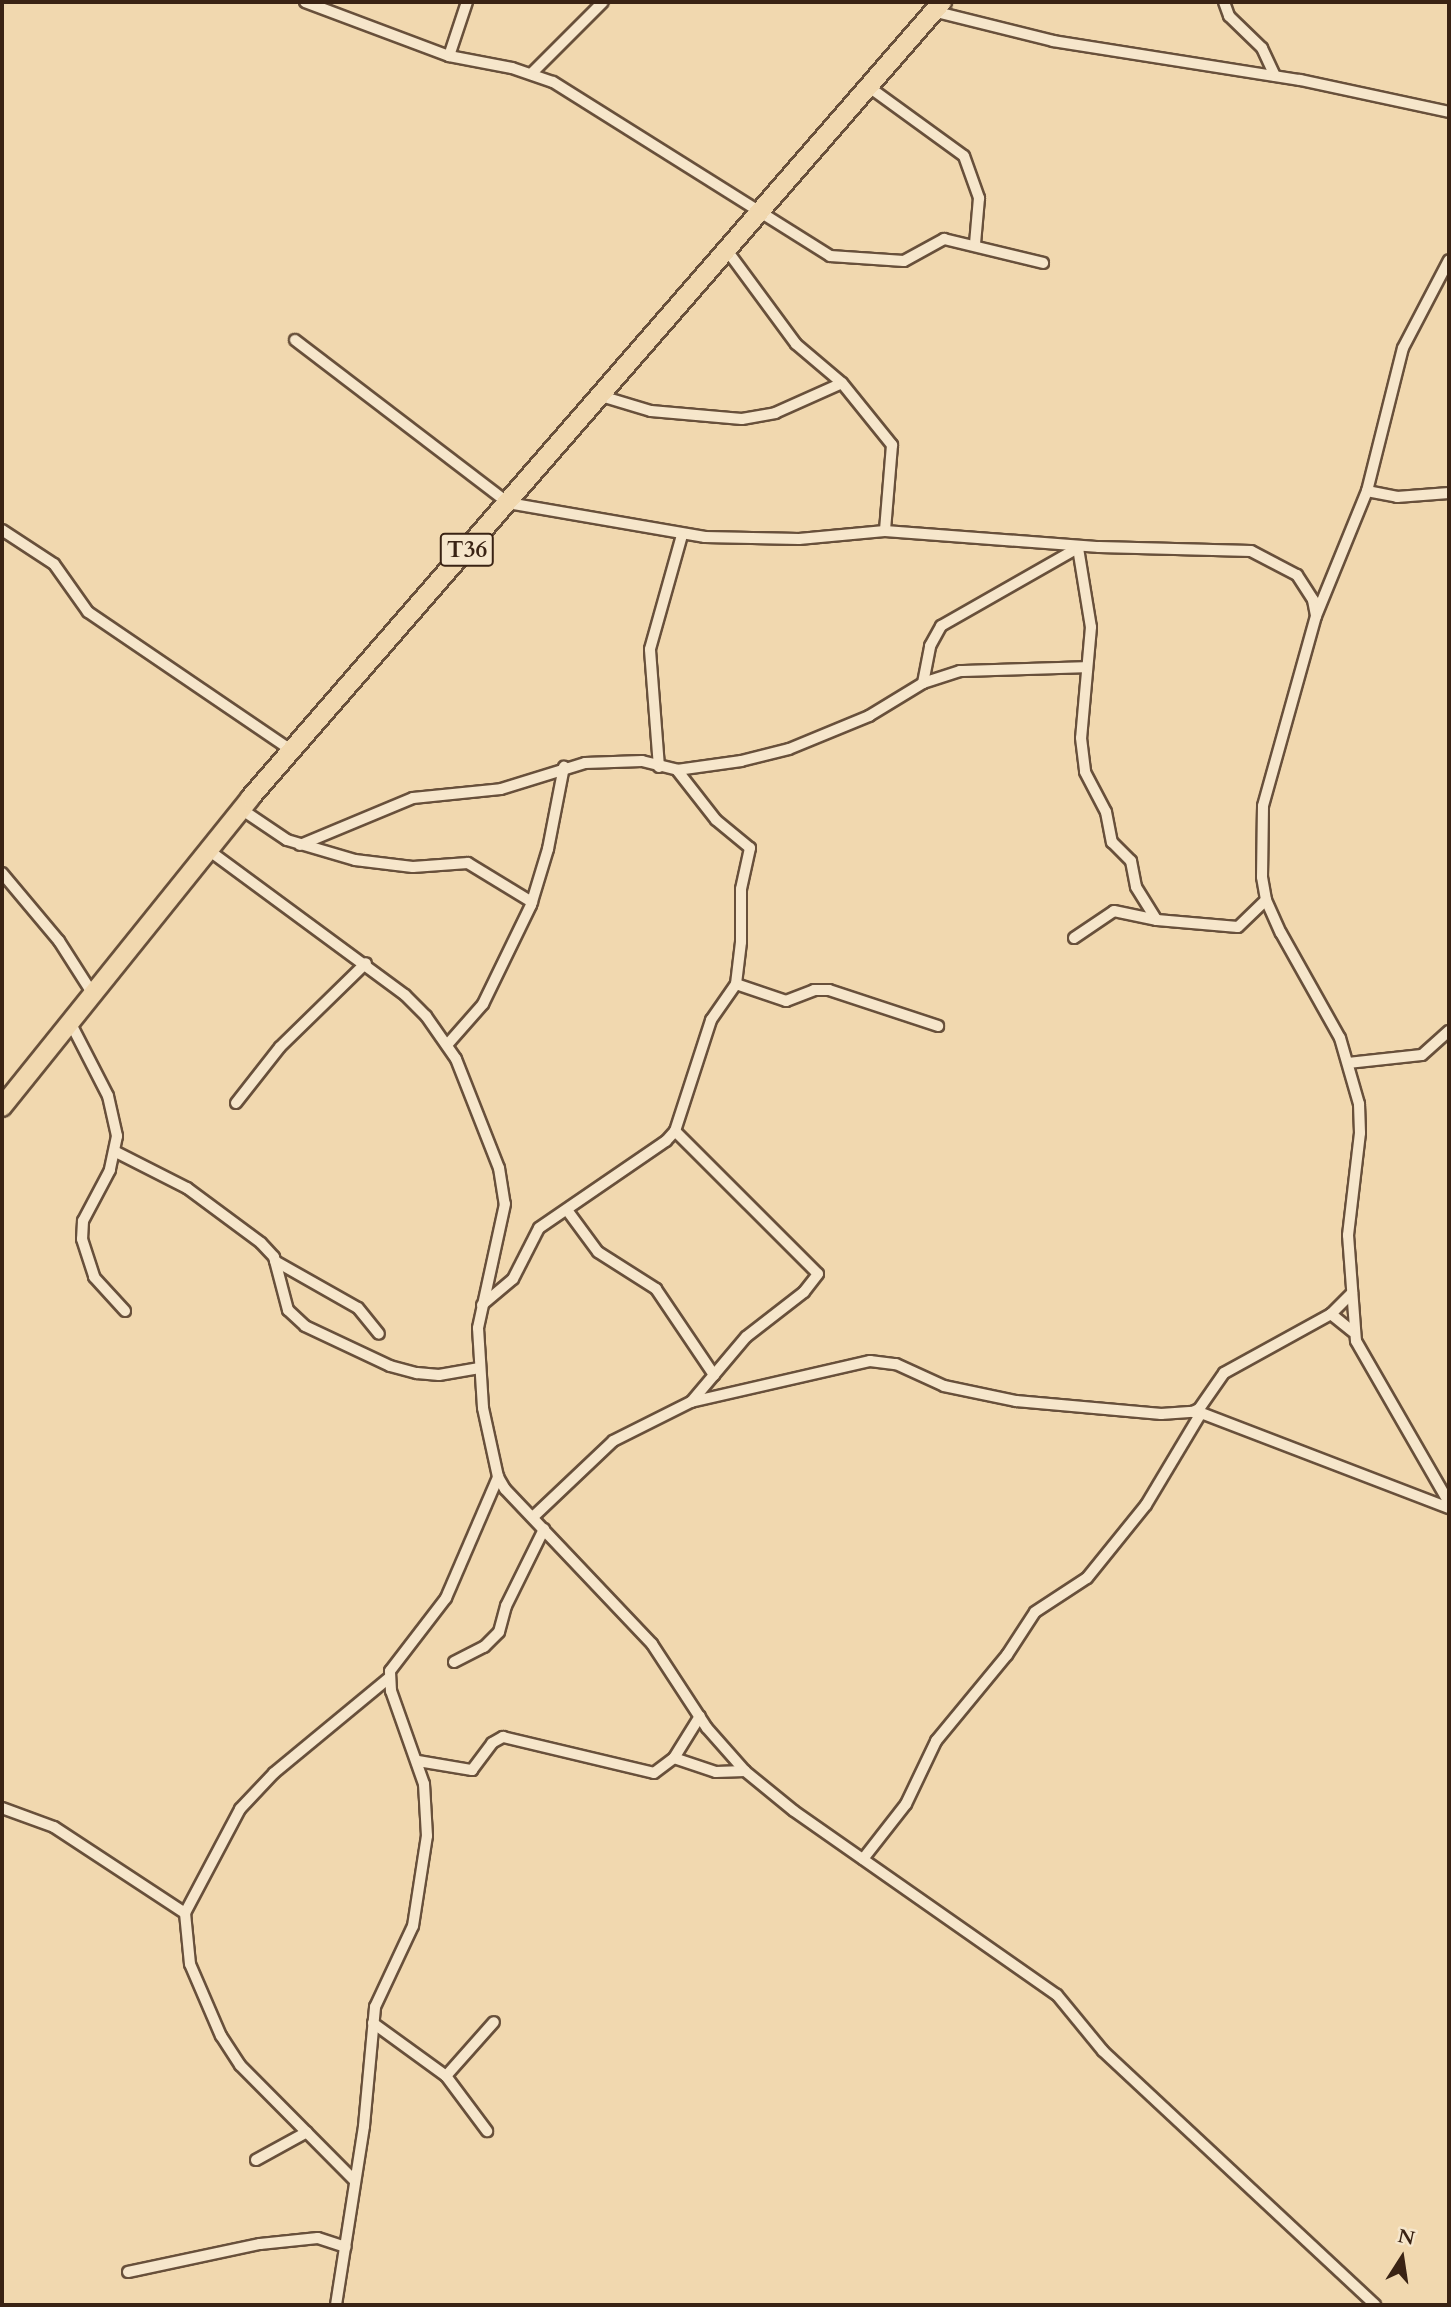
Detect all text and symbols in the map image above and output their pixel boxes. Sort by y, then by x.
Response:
road number: T36 [439,530,495,570]
north arrow [1367,2223,1437,2293]
text: N [1396,2223,1417,2252]

